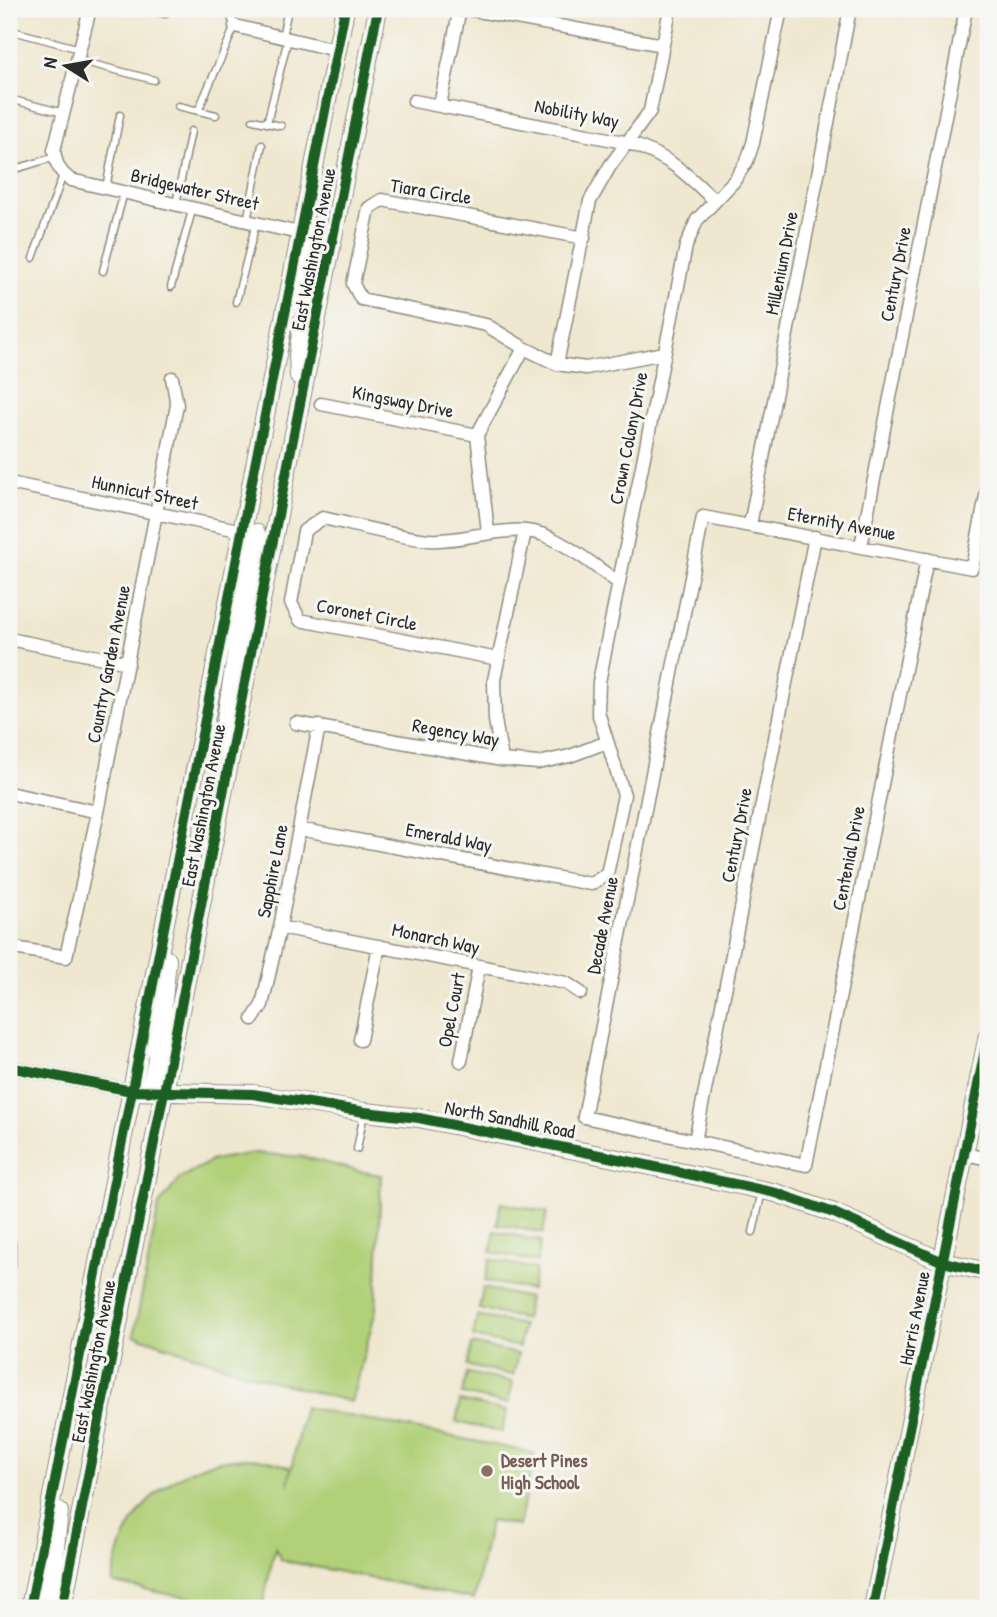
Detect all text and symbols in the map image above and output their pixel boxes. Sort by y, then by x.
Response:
north arrow [32,32,102,102]
text: N [36,55,63,70]
street label: Nobility Way [533,92,621,134]
street label: Bridgewater Street [128,162,262,216]
street label: East Washington Avenue [284,165,342,333]
street label: Tiara Circle [389,172,474,210]
street label: Millenium Drive [758,209,804,317]
street label: Century Drive [873,224,917,324]
street label: Crown Colony Drive [602,369,654,507]
street label: Kingsway Drive [350,378,456,424]
street label: Hunnicut Street [89,468,201,516]
street label: Eternity Avenue [786,500,899,546]
street label: Country Garden Avenue [80,582,136,745]
street label: Coronet Circle [314,592,420,637]
street label: Regency Way [411,712,501,752]
street label: East Washington Avenue [174,721,232,889]
street label: Century Drive [714,785,758,885]
street label: Centenial Drive [825,803,871,913]
street label: Emerald Way [403,816,495,858]
street label: Sapphire Lane [250,822,294,920]
street label: Decade Avenue [580,874,624,976]
street label: Monarch Way [390,916,482,960]
street label: Opel Court [431,970,471,1049]
street label: North Sandhill Road [443,1094,578,1144]
street label: Harris Avenue [892,1268,936,1367]
street label: East Washington Avenue [64,1277,122,1445]
place label: Desert Pines High School [501,1447,588,1496]
marker: Desert Pines High School [479,1463,495,1479]

